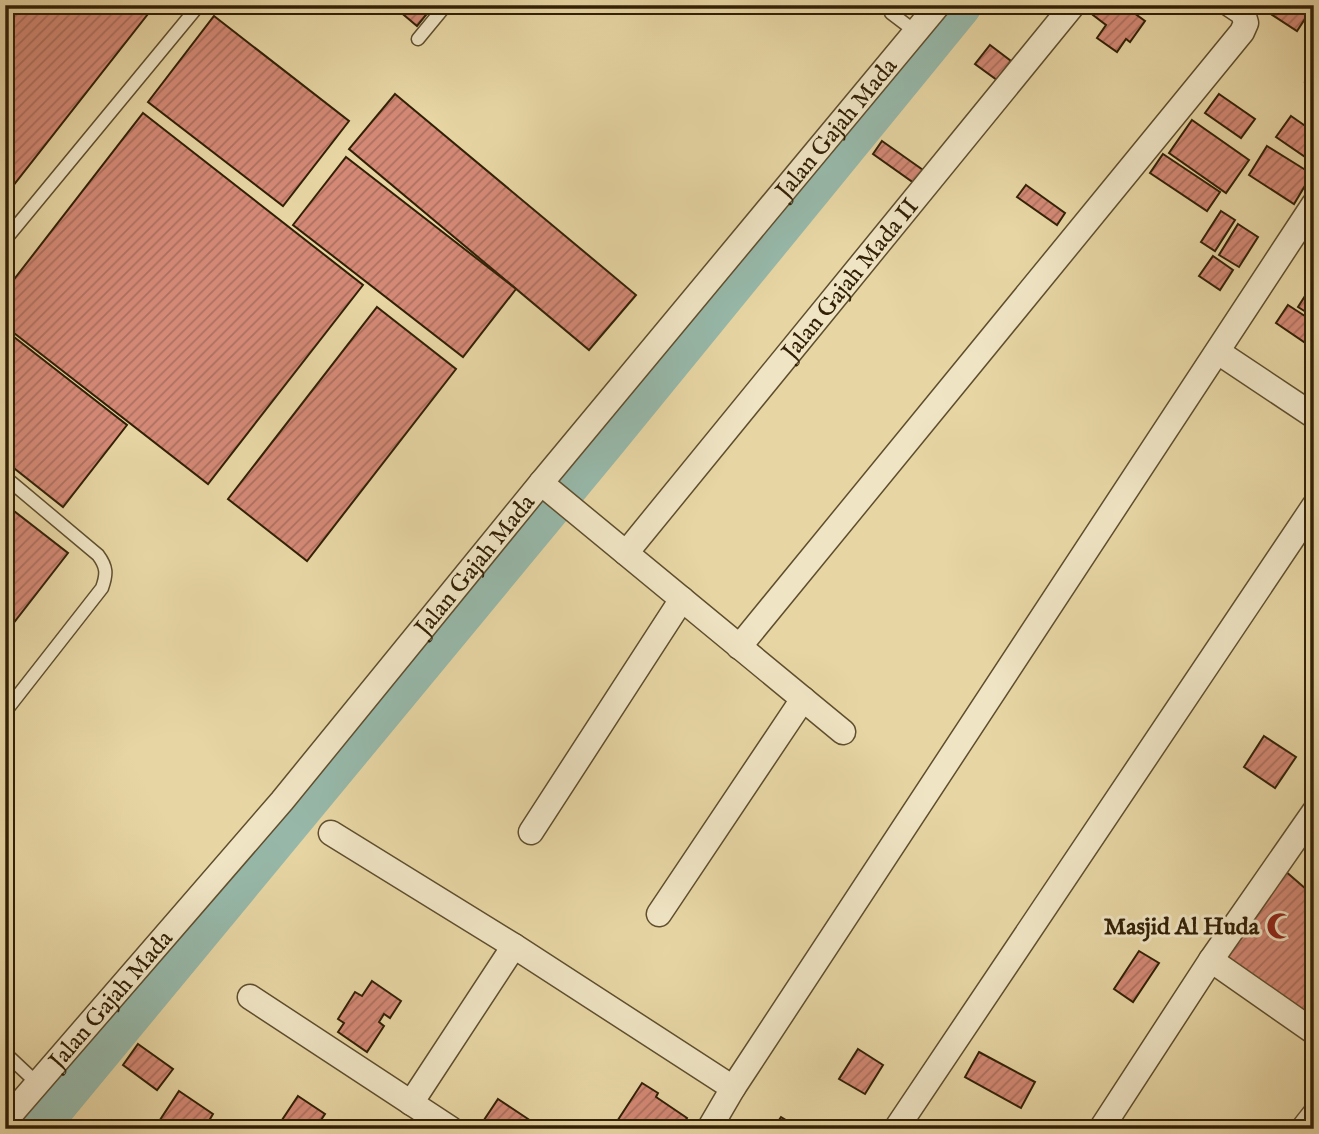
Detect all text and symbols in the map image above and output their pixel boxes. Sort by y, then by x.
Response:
street label: Jalan Gajah Mada [768,51,905,208]
street label: Jalan Gajah Mada II [774,192,926,369]
street label: Jalan Gajah Mada [407,488,543,645]
mosque icon: Masjid Al Huda [1265,911,1295,941]
place label: Masjid Al Huda [1104,912,1260,943]
street label: Jalan Gajah Mada [41,924,181,1079]

